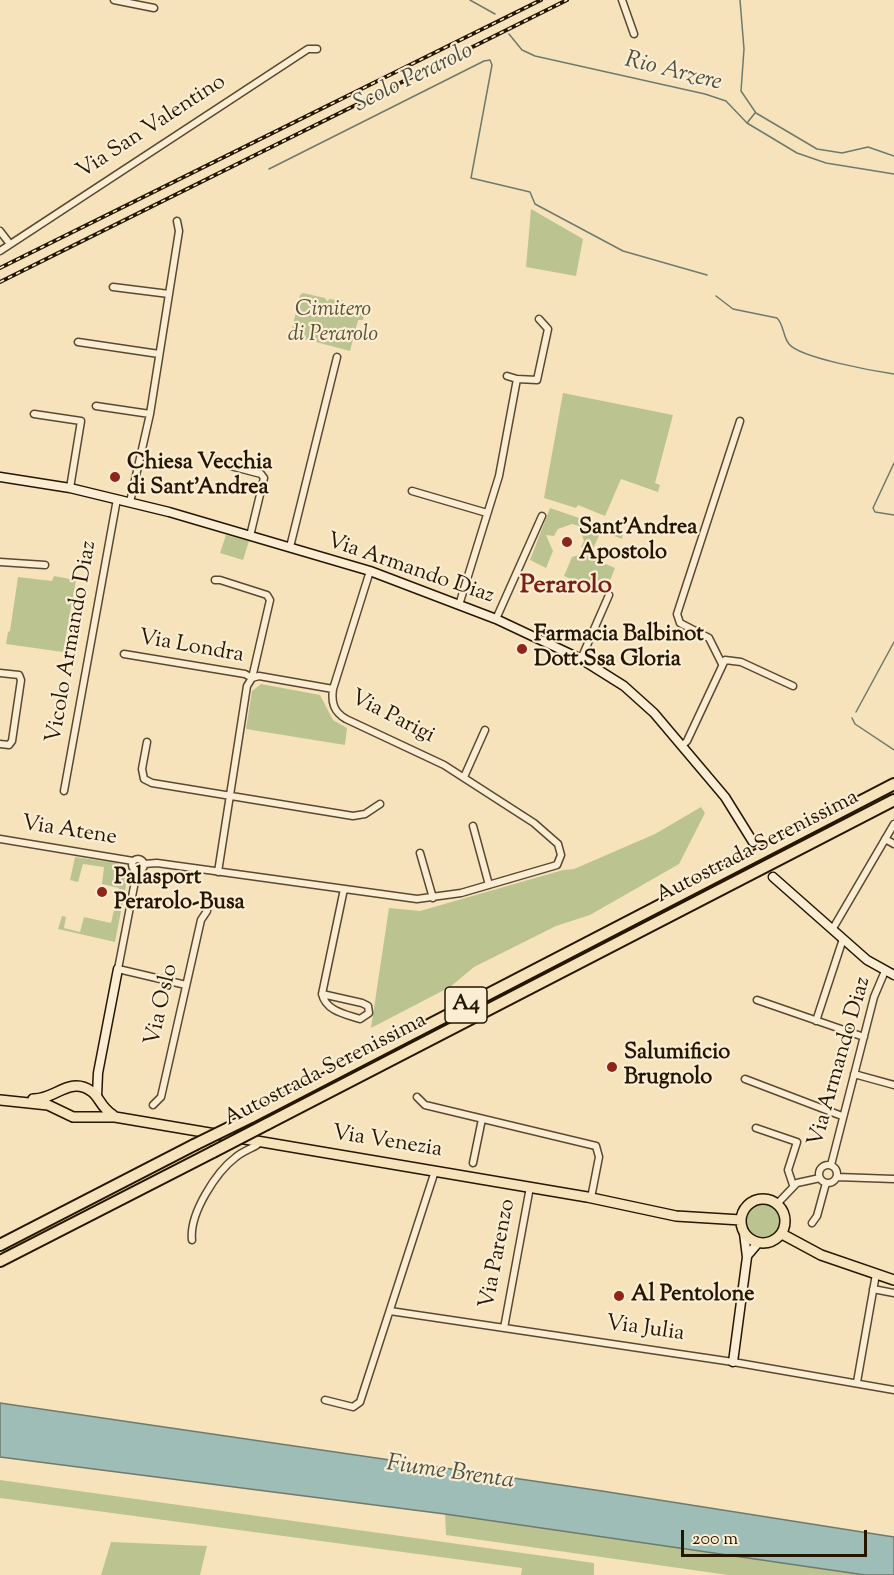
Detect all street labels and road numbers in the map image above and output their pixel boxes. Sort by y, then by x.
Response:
street label: Via San Valentino [72,70,232,186]
street label: Via Armando Diaz [323,529,497,611]
street label: Vicolo Armando Diaz [42,539,104,745]
street label: Via Londra [136,626,246,670]
street label: Via Parigi [346,686,438,750]
street label: Autostrada Serenissima [652,785,864,911]
street label: Via Atene [20,811,118,853]
street label: Via Oslo [141,962,185,1048]
street label: Via Armando Diaz [804,974,878,1150]
road number: A4 [445,987,487,1023]
street label: Autostrada Serenissima [220,1008,432,1134]
street label: Via Venezia [330,1121,444,1165]
street label: Via Parenzo [475,1197,523,1311]
street label: Via Julia [604,1311,686,1349]

